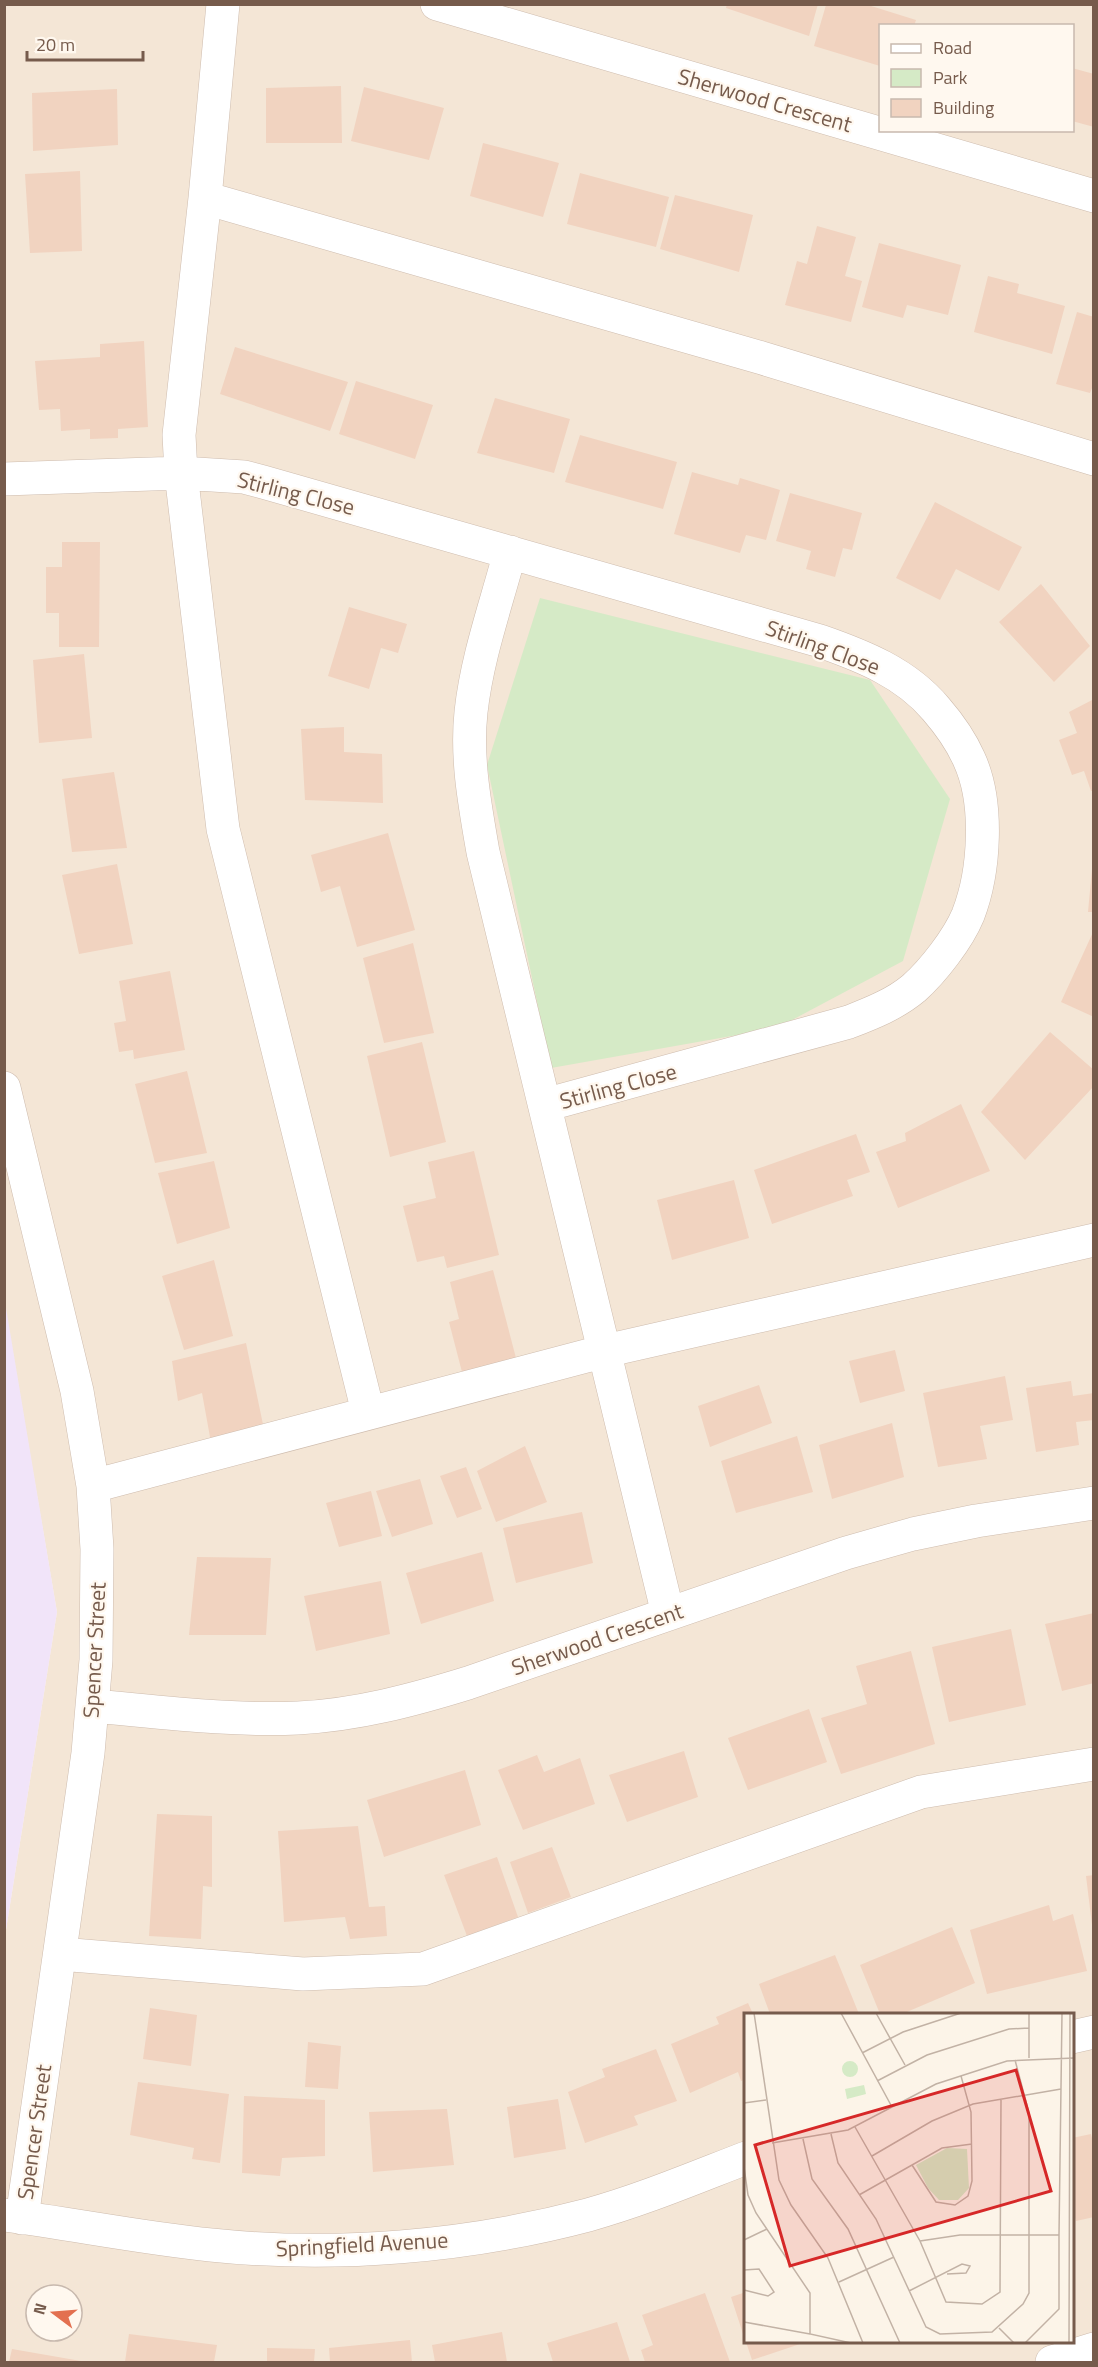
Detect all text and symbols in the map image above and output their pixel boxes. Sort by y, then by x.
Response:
scale bar [27,24,142,62]
legend [879,24,1074,132]
text: 20 m [36,31,75,58]
text: Road [933,34,972,61]
street label: Sherwood Crescent [674,59,856,141]
text: Park [933,64,968,91]
text: Building [933,94,994,121]
street label: Stirling Close [234,462,358,524]
street label: Stirling Close [761,611,885,683]
street label: Stirling Close [556,1054,680,1118]
street label: Spencer Street [73,1581,115,1719]
street label: Sherwood Crescent [507,1594,688,1684]
inset map [744,2013,1074,2343]
street label: Spencer Street [8,2062,60,2202]
street label: Springfield Avenue [275,2223,449,2265]
north arrow [24,2283,84,2343]
text: N [27,2300,53,2318]

